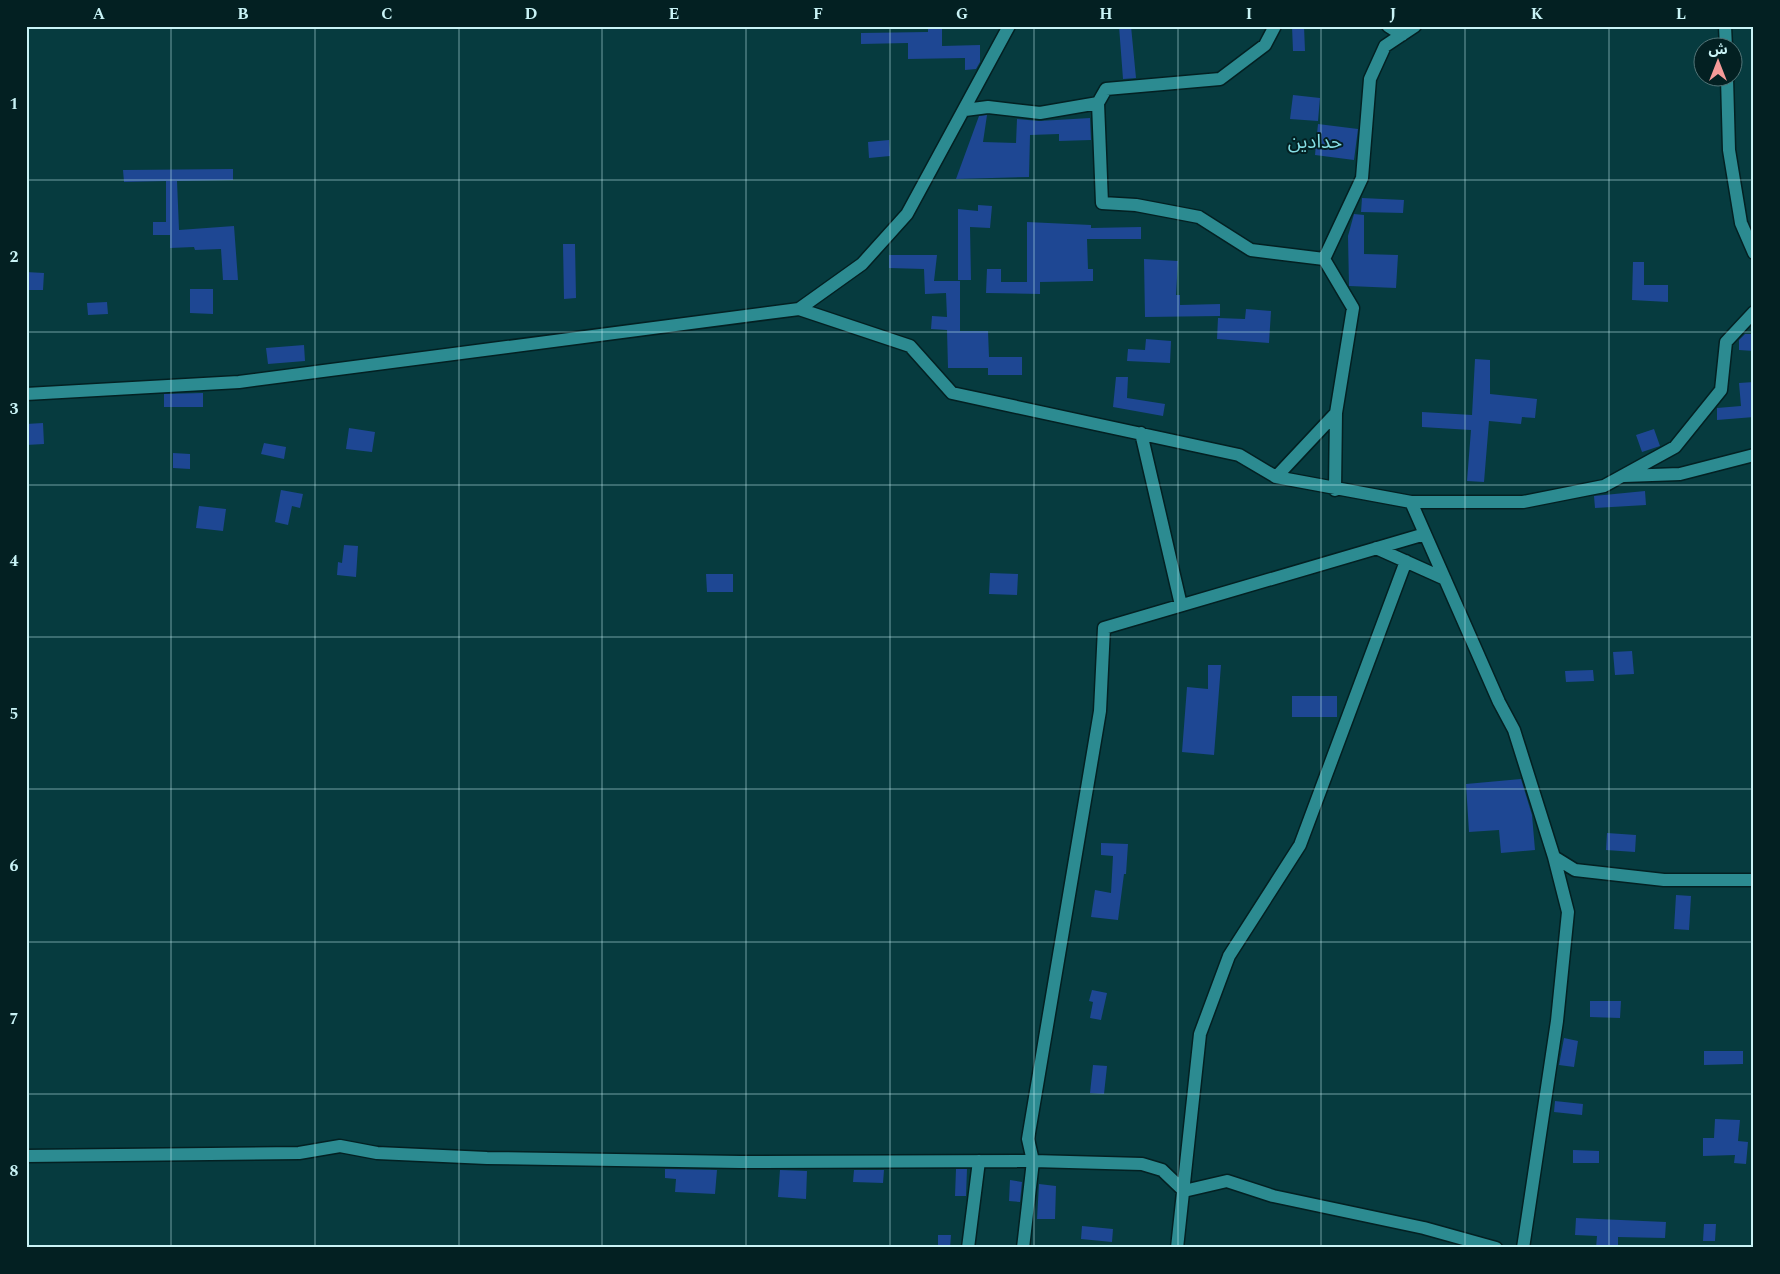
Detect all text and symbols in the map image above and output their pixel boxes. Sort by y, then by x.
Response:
text: A [93,2,106,26]
text: B [237,2,249,26]
text: C [381,2,393,26]
text: D [525,2,538,26]
text: E [669,2,679,26]
text: F [813,2,823,26]
text: G [956,2,968,26]
text: H [1099,2,1113,26]
text: I [1246,2,1252,26]
text: J [1390,2,1397,26]
text: K [1531,2,1544,26]
text: L [1676,2,1686,26]
north arrow [1692,38,1742,88]
text: ش [1708,39,1728,60]
text: 1 [10,92,18,116]
district label: حدادين [1288,128,1342,157]
text: 2 [10,245,19,269]
text: 3 [10,397,19,421]
text: 4 [10,549,19,573]
text: 5 [10,702,18,726]
text: 6 [10,854,19,878]
text: 7 [10,1007,19,1031]
text: 8 [10,1159,19,1183]

